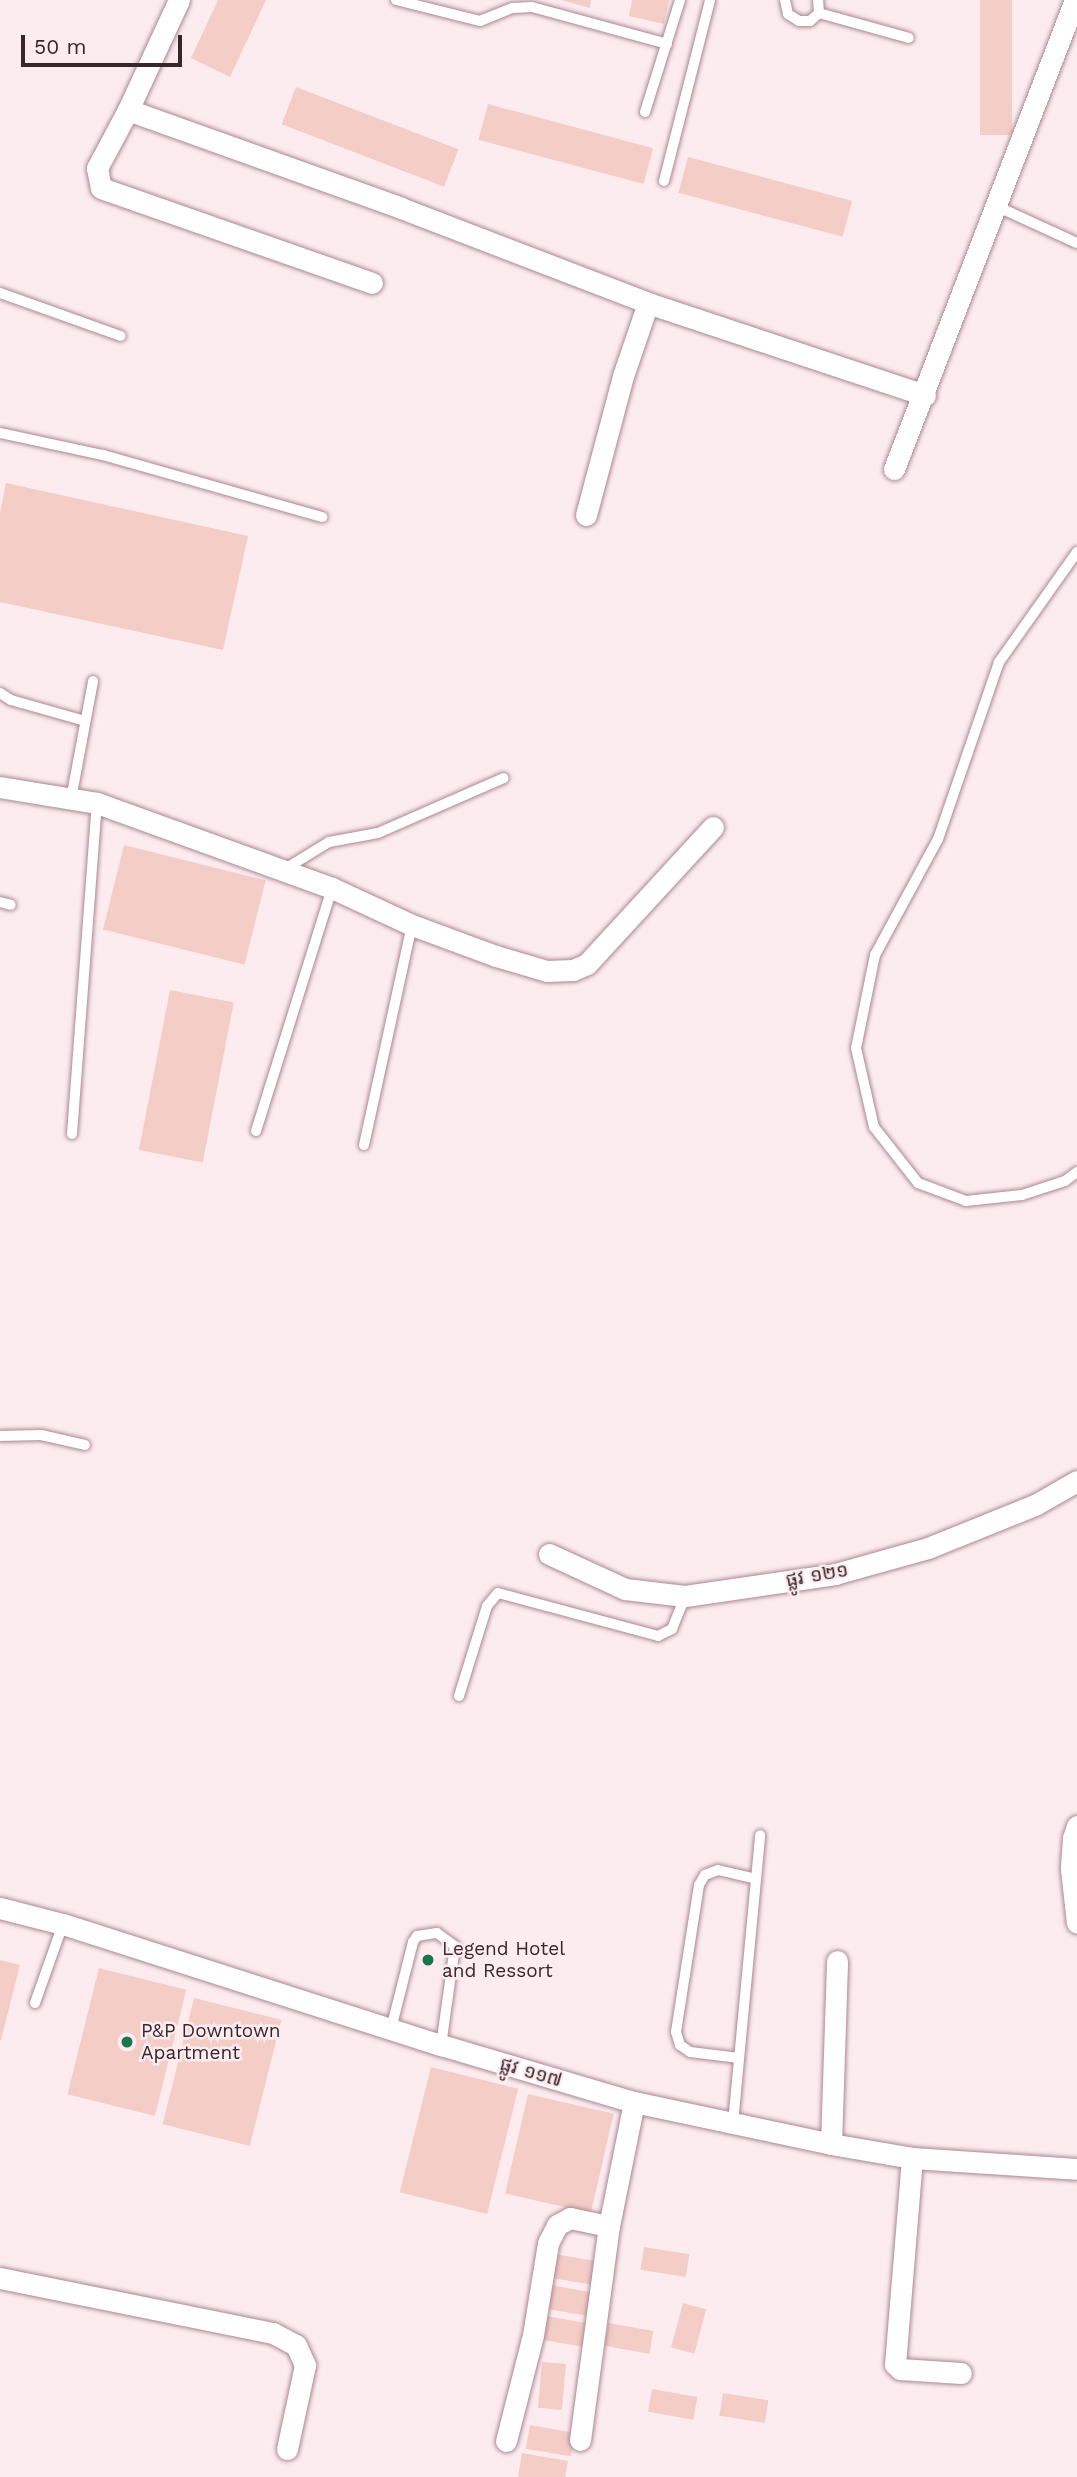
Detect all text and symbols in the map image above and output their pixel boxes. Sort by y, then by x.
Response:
scale bar [24,21,186,65]
text: 50 m [34,34,86,59]
street label: ផ្លូវ ១២១ [784,1558,850,1592]
place label: Legend Hotel and Ressort [442,1938,565,1982]
marker: Legend Hotel and Ressort [420,1952,436,1968]
place label: P&P Downtown Apartment [141,2020,281,2064]
marker: P&P Downtown Apartment [119,2034,135,2050]
street label: ផ្លូវ ១១៧ [497,2052,565,2092]

